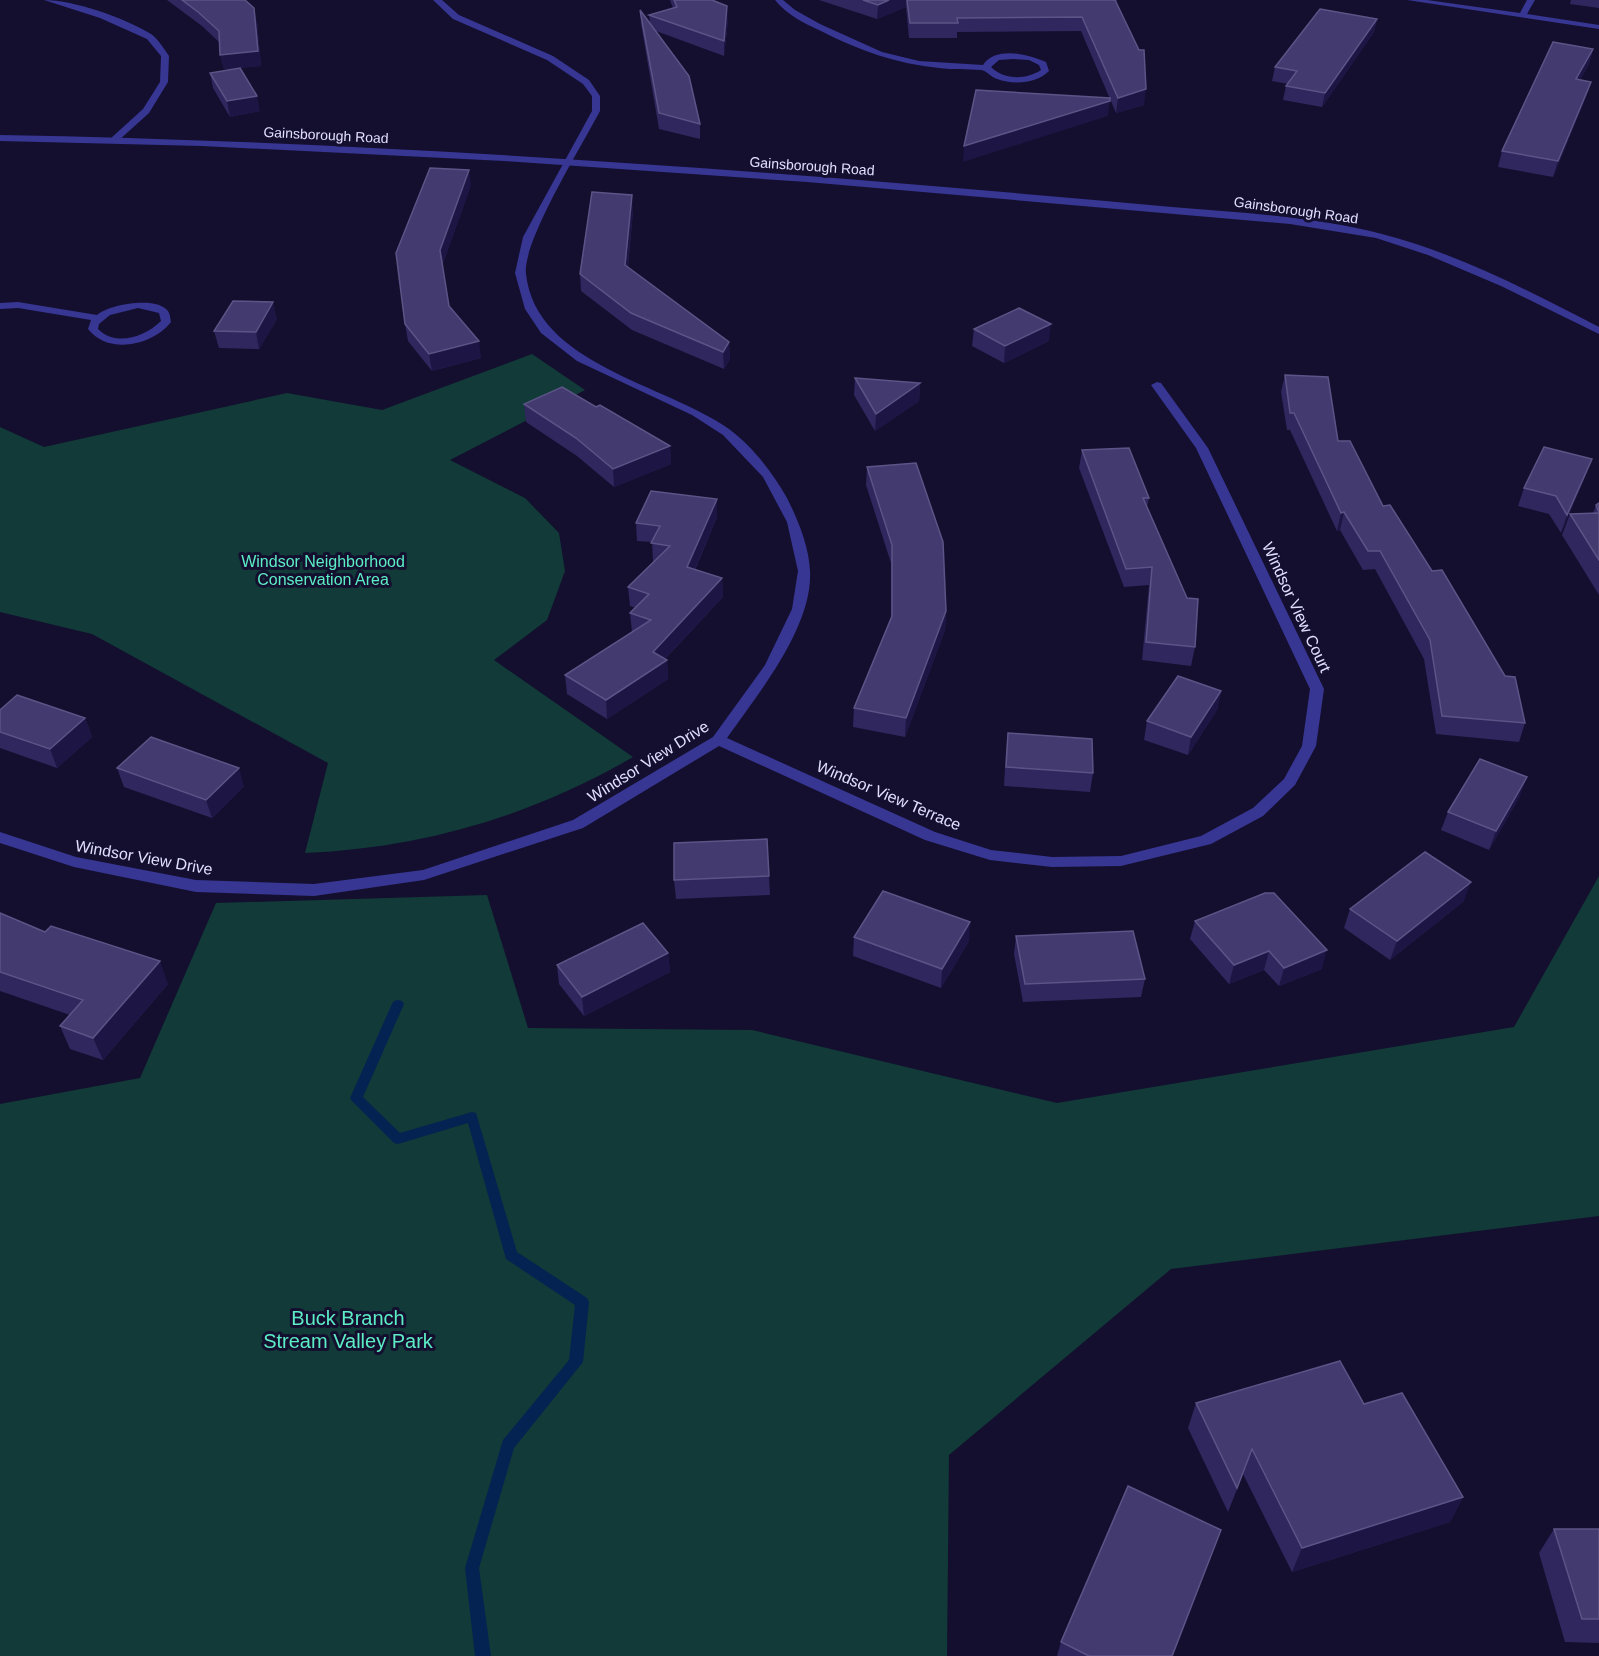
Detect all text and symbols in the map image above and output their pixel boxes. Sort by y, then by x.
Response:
street label: Gainsborough Road [263,124,389,146]
street label: Gainsborough Road [749,154,875,178]
street label: Gainsborough Road [1233,193,1359,227]
street label: Windsor View Court [1259,540,1334,675]
park label: Windsor Neighborhood Conservation Area [241,553,405,588]
street label: Windsor View Drive [585,717,712,806]
street label: Windsor View Terrace [814,757,964,834]
street label: Windsor View Drive [74,837,214,878]
park label: Buck Branch Stream Valley Park [263,1307,434,1352]

